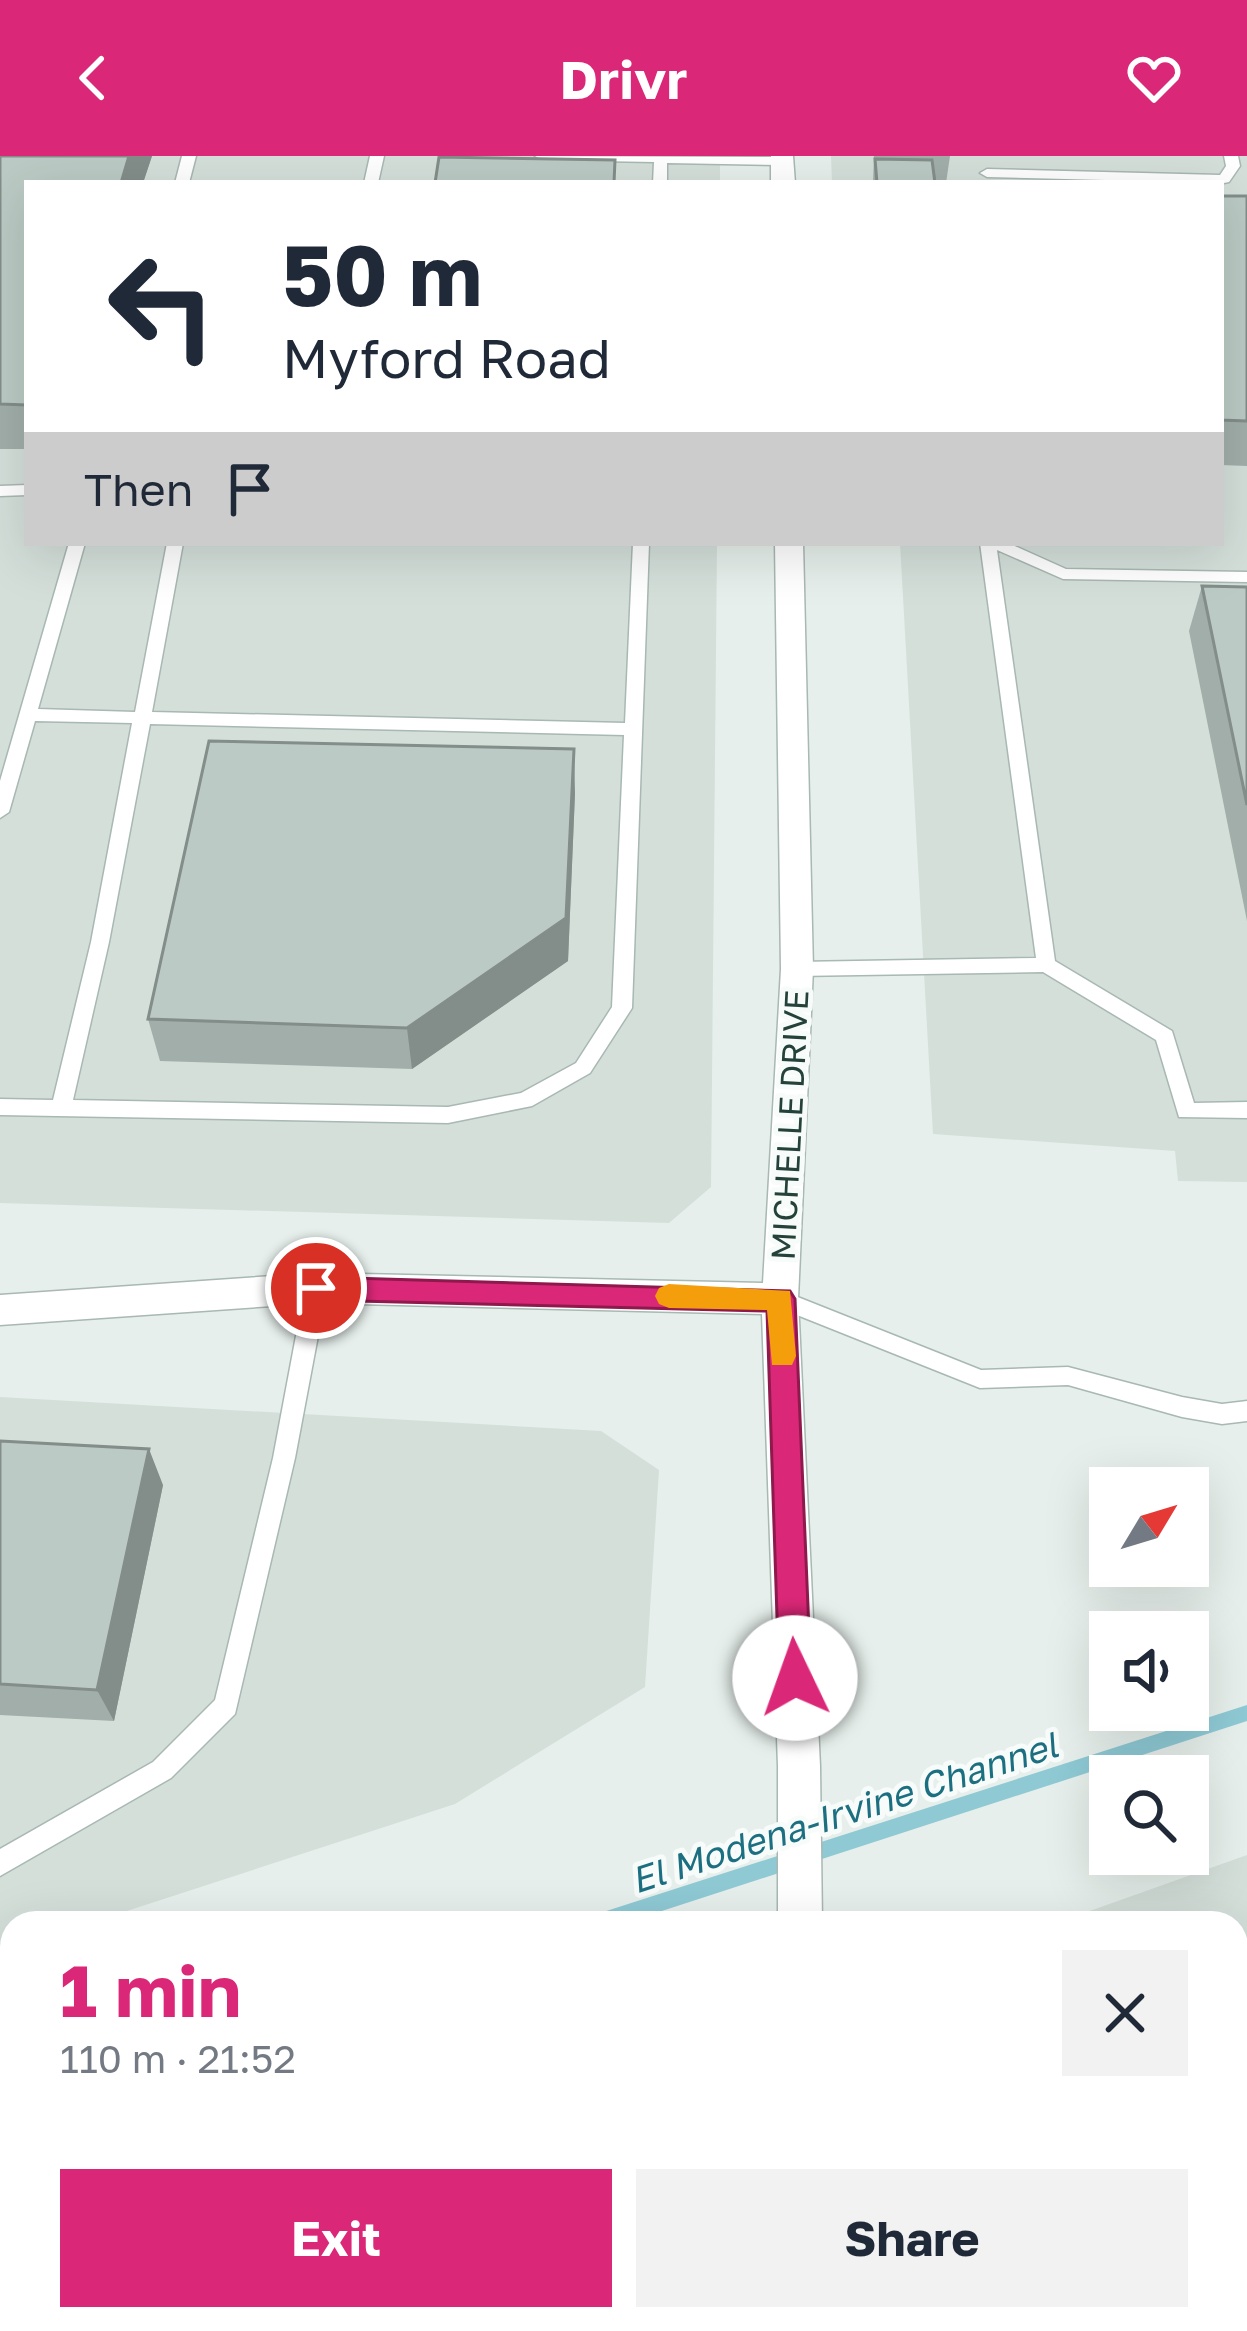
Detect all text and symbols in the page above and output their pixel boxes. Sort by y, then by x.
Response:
icon: back [60,45,126,111]
icon: heart [1121,45,1187,111]
text: Drivr [560,46,687,111]
text: 50 m [282,224,482,324]
icon: left [84,228,240,384]
text: Myford Road [282,325,611,390]
icon: arrive [217,456,283,522]
text: Then [84,462,193,516]
street label: MICHELLE DRIVE [762,989,816,1261]
pin [265,1237,367,1339]
icon: arrive [283,1255,349,1321]
north arrow [1089,1467,1209,1587]
map controls [1089,1467,1209,1875]
button: sound [1089,1611,1209,1731]
position arrow [732,1615,858,1741]
water label: El Modena-Irvine Channel [625,1722,1064,1901]
button: search [1089,1755,1209,1875]
text: 1 min [60,1946,241,2033]
button: close [1062,1950,1188,2076]
text: 110 m · 21:52 [60,2035,296,2082]
button: Exit [60,2169,612,2307]
button: Share [636,2169,1188,2307]

